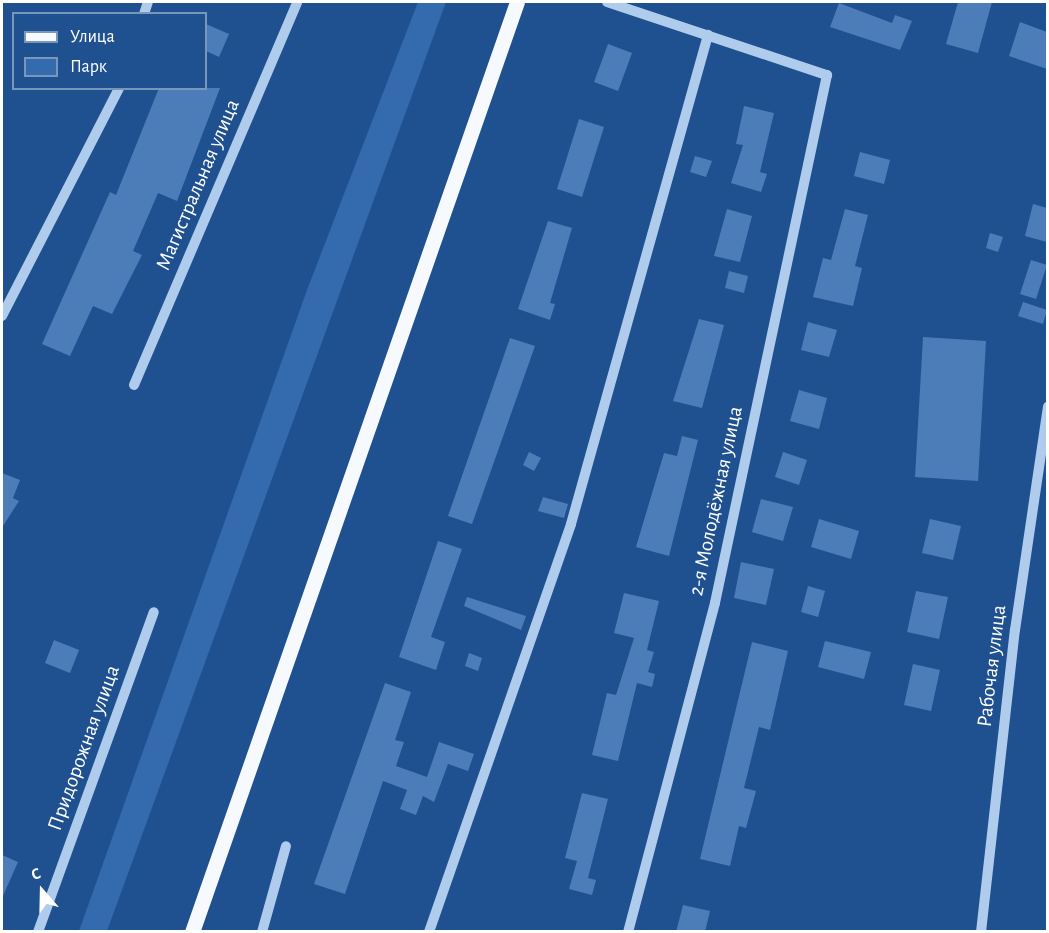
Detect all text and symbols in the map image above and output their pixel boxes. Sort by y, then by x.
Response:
legend [12,12,207,90]
text: Улица [70,28,115,46]
text: Парк [70,58,107,76]
street label: Магистральная улица [151,96,245,274]
street label: 2-я Молодёжная улица [684,404,748,598]
street label: Рабочая улица [972,603,1012,729]
street label: Придорожная улица [42,662,126,834]
north arrow [12,861,72,921]
text: С [29,865,43,883]

